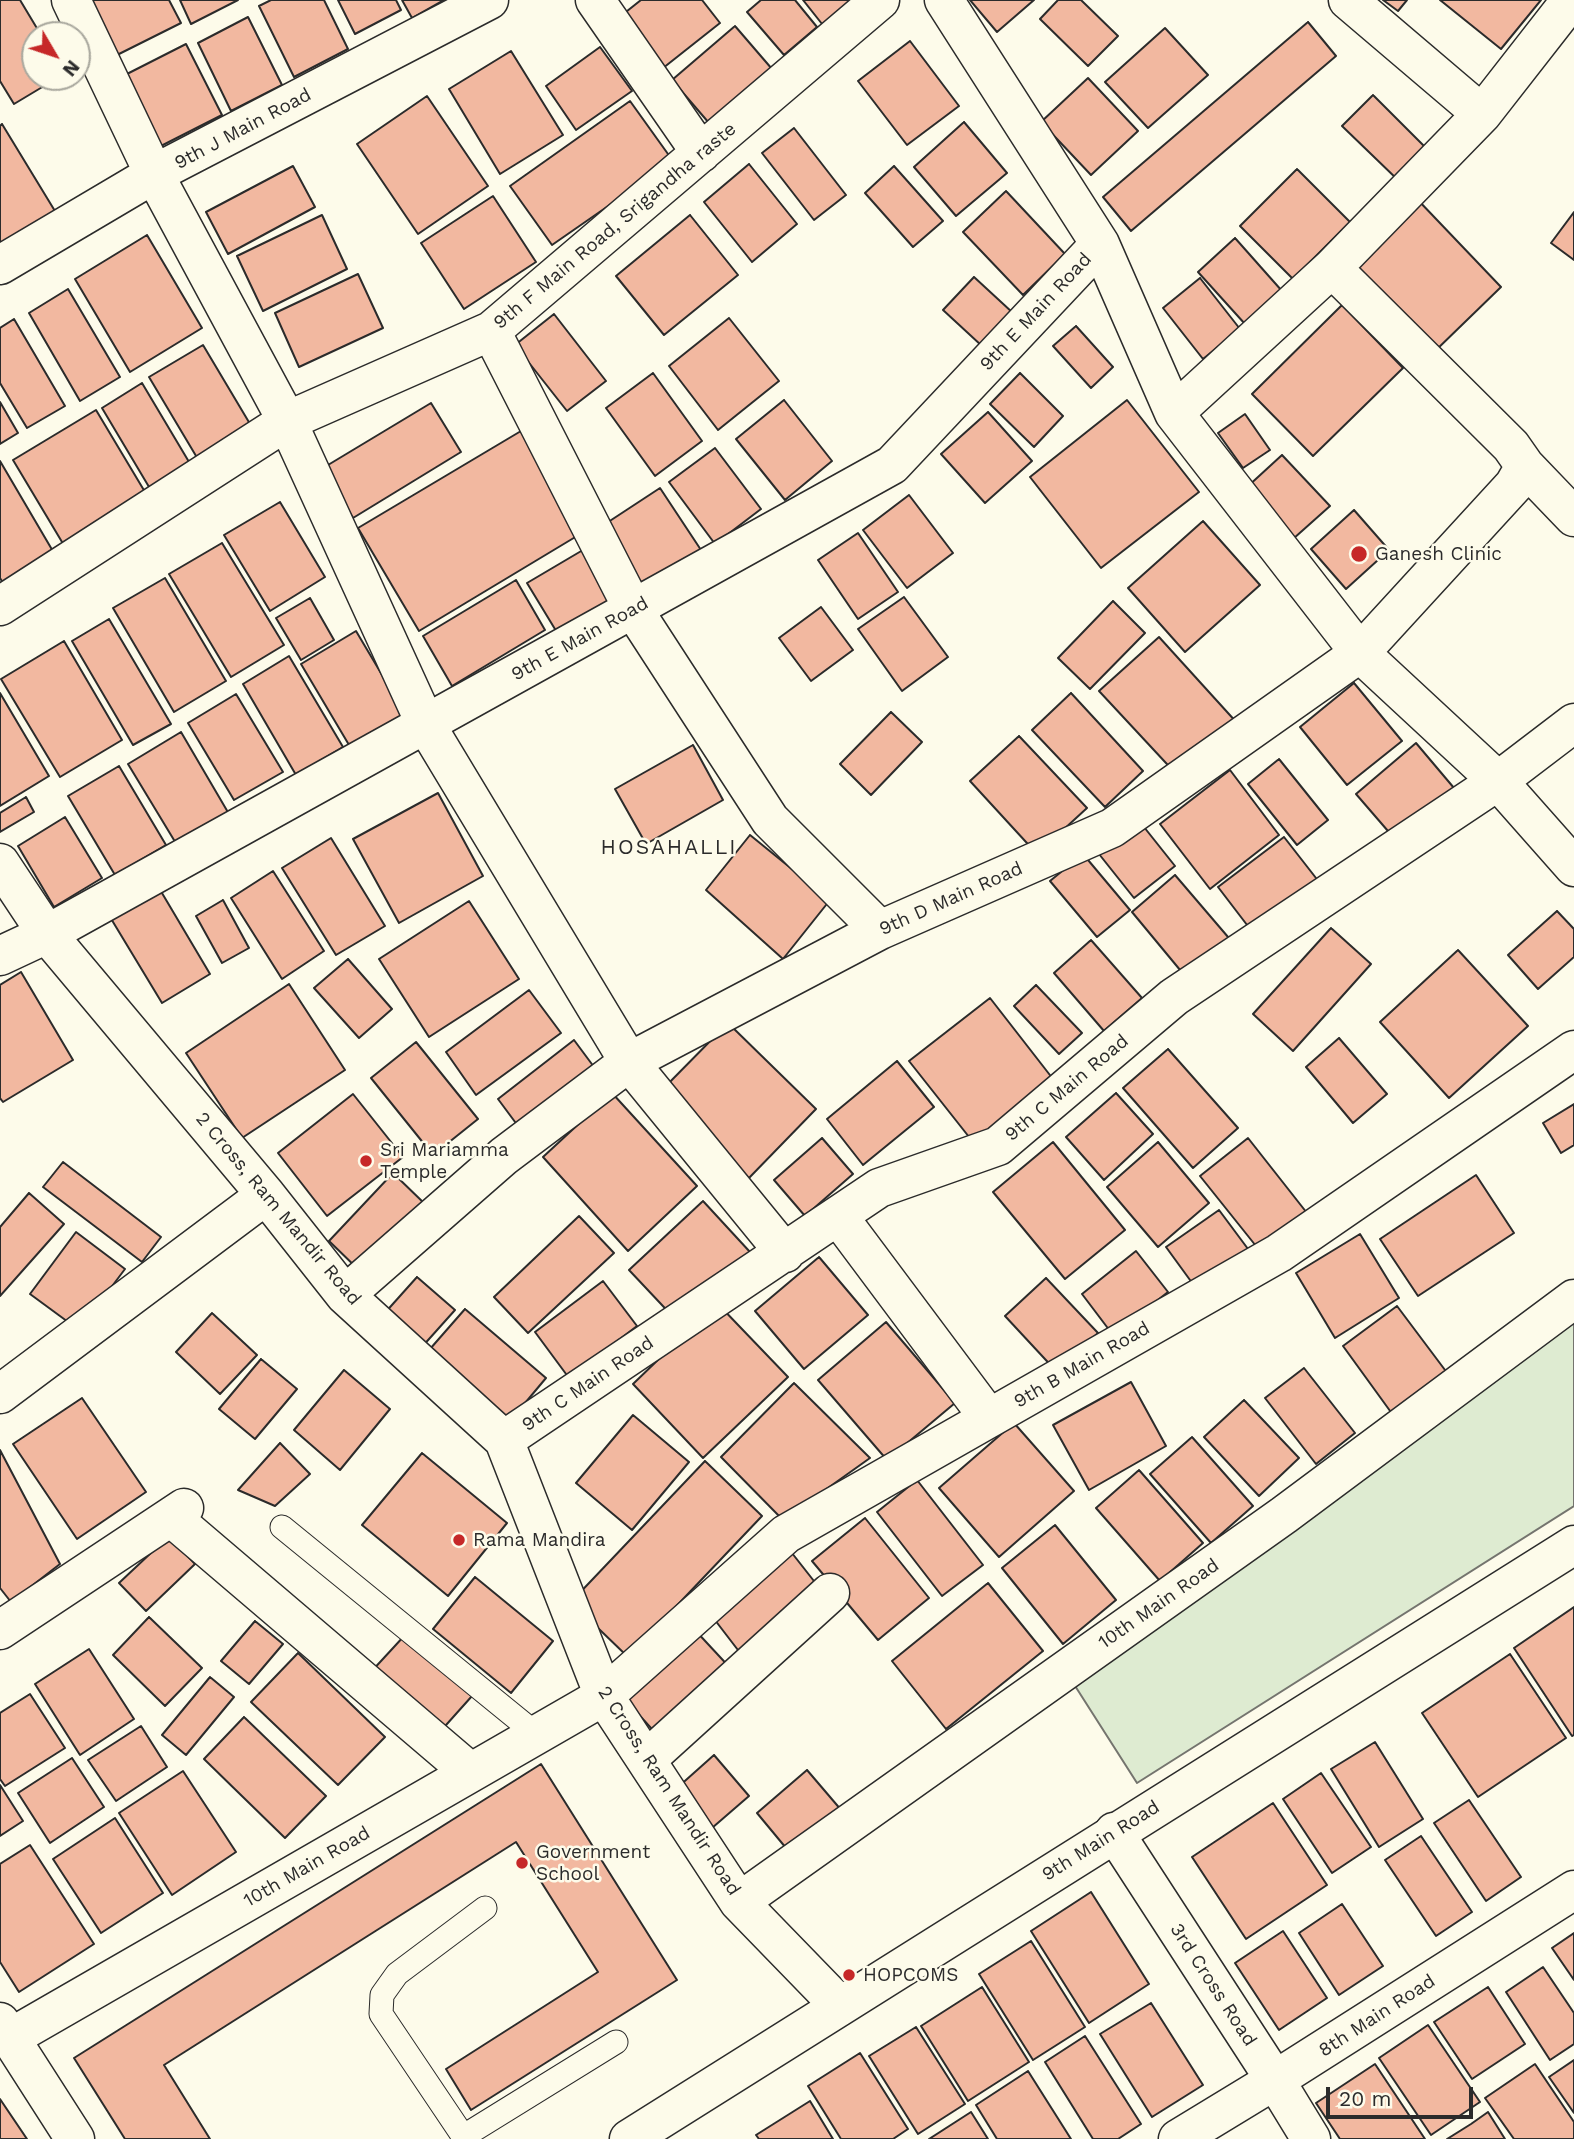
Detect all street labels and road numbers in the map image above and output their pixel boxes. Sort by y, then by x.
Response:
street label: 9th J Main Road [171,83,315,175]
street label: 9th F Main Road, Srigandha raste [489,118,741,334]
street label: 9th E Main Road [975,248,1097,376]
street label: 9th E Main Road [508,592,652,686]
street label: 9th D Main Road [876,857,1026,941]
street label: 9th C Main Road [1001,1030,1133,1146]
street label: 2 Cross, Ram Mandir Road [190,1108,366,1310]
street label: 9th B Main Road [1010,1317,1154,1413]
street label: 9th C Main Road [518,1331,658,1437]
street label: 10th Main Road [1094,1554,1224,1654]
street label: 2 Cross, Ram Mandir Road [593,1682,745,1900]
street label: 9th Main Road [1038,1796,1164,1886]
street label: 10th Main Road [240,1822,374,1912]
street label: 3rd Cross Road [1165,1919,1261,2051]
street label: 8th Main Road [1314,1970,1440,2062]

